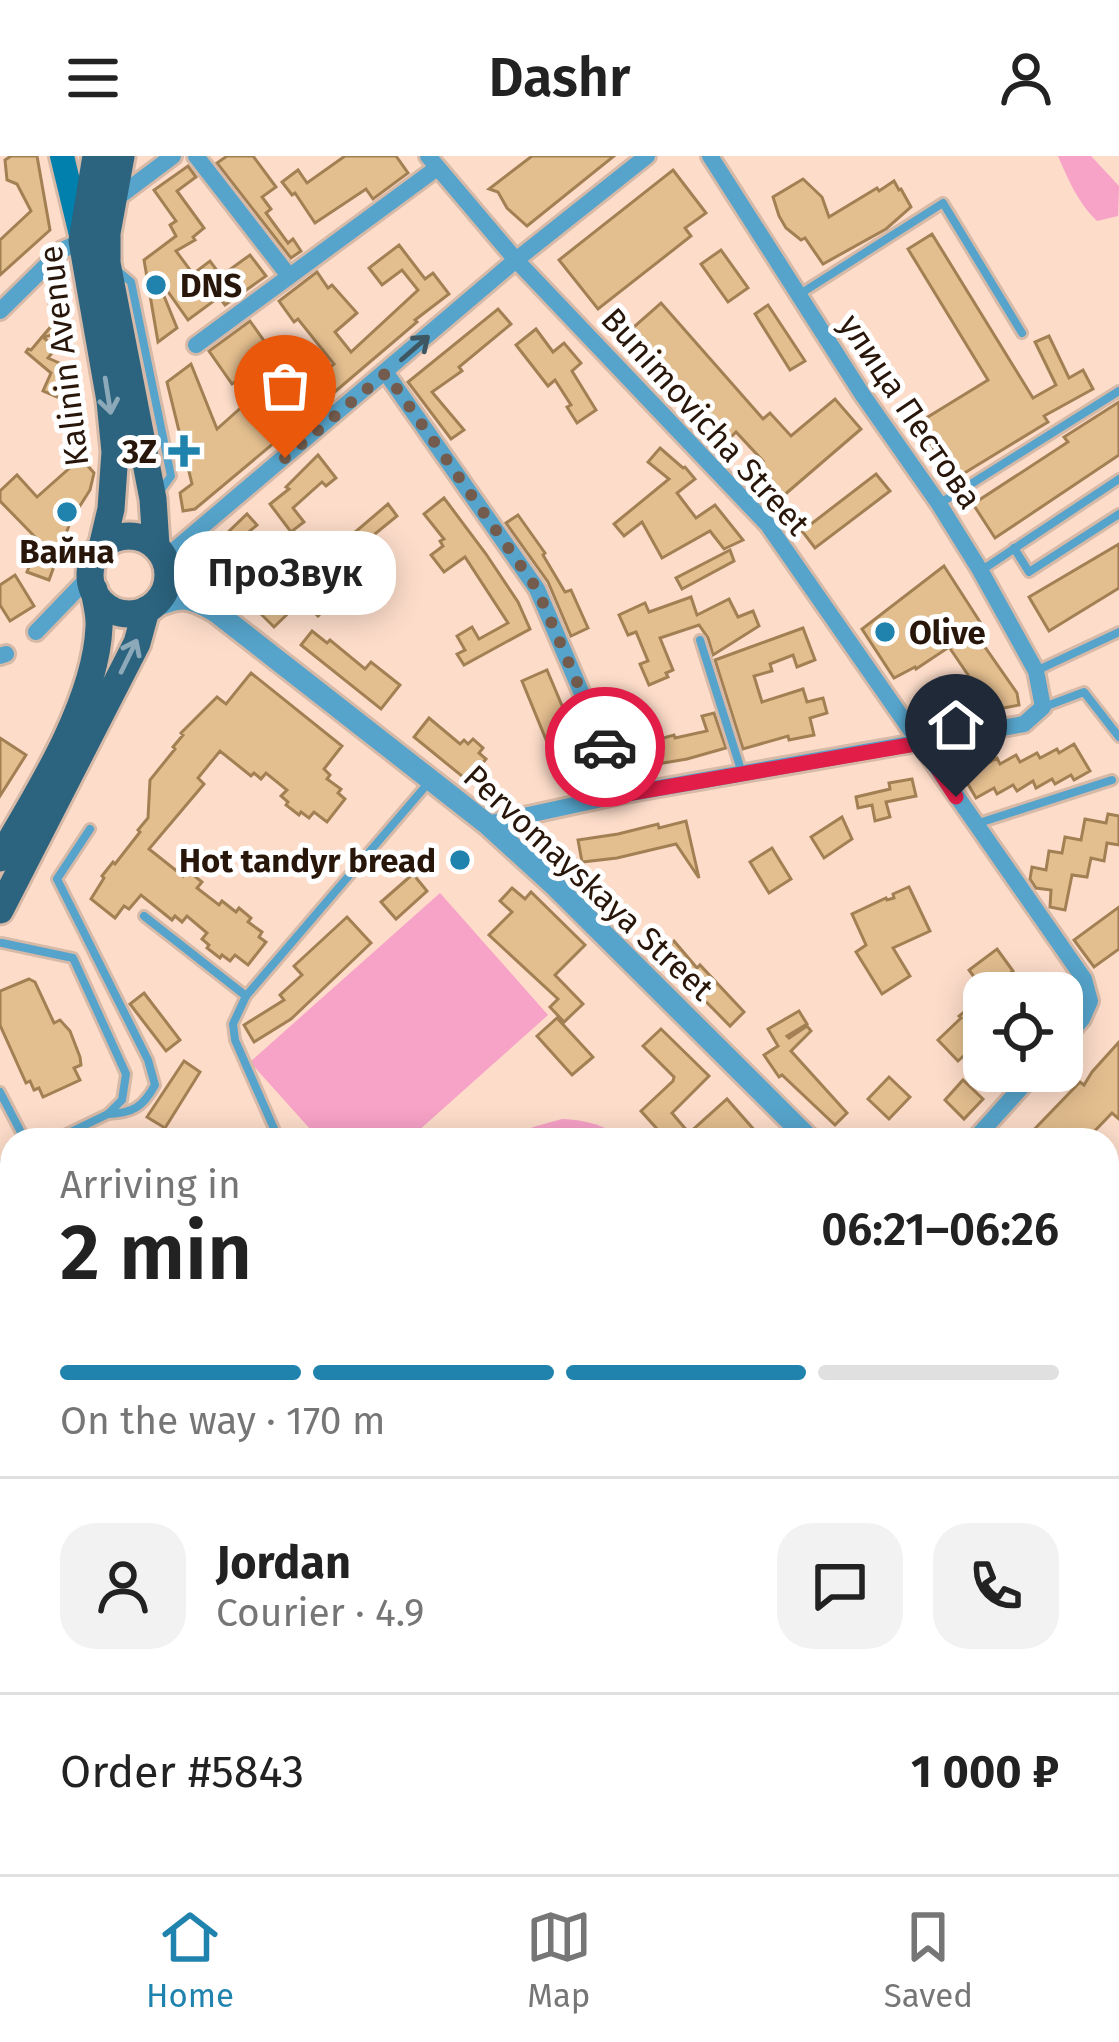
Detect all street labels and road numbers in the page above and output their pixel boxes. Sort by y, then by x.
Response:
street label: Kalinin Avenue [31,243,97,469]
street label: Bunimovicha Street [593,300,818,544]
street label: улица Пестова [830,307,990,517]
street label: Pervomayskaya Street [455,757,722,1009]

